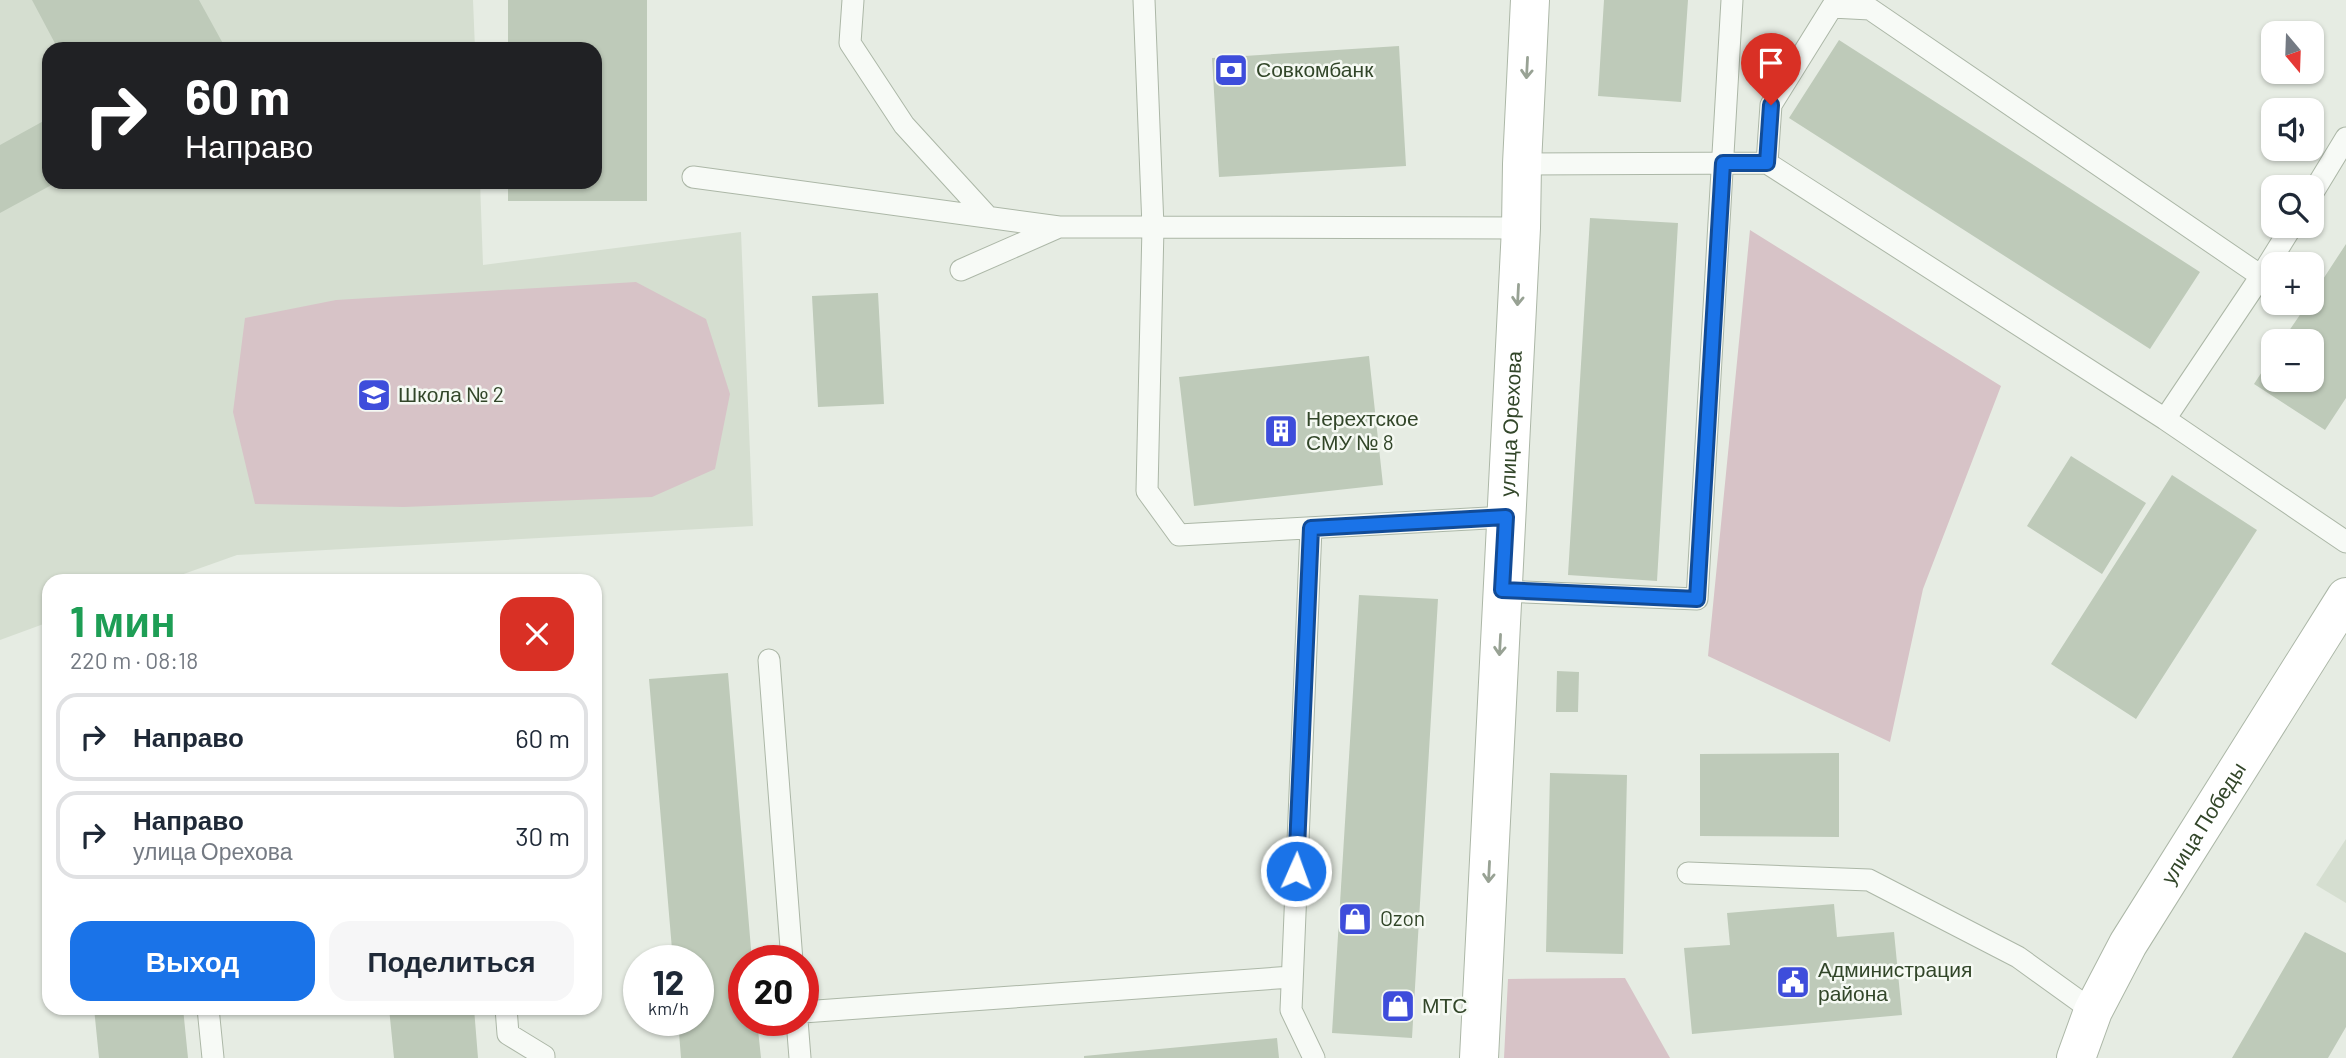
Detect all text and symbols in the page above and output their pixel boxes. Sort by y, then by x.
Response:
north arrow [2261,21,2324,84]
map controls [2261,21,2324,392]
pin [1741,33,1801,105]
icon: arrive [1752,44,1790,82]
bank icon: Совкомбанк [1212,51,1250,89]
place label: Совкомбанк [1256,56,1374,81]
one-way arrow [1520,56,1533,79]
text: 60 m [185,66,290,125]
icon: right [70,70,161,161]
button: sound [2261,98,2324,161]
text: Направо [185,126,313,164]
button: search [2261,175,2324,238]
button: + [2261,252,2324,315]
one-way arrow [1511,284,1524,307]
button: − [2261,329,2324,392]
street label: улица Орехова [1493,350,1526,497]
school or university icon: Школа № 2 [355,376,393,414]
place label: Школа № 2 [398,381,504,406]
place label: Нерехтское СМУ № 8 [1306,405,1419,454]
building icon: Нерехтское СМУ № 8 [1262,412,1300,450]
text: 1 мин [70,595,176,645]
button: close [500,597,574,671]
one-way arrow [1493,633,1506,656]
text: 220 m · 08:18 [70,646,198,674]
icon: right [74,718,112,756]
text: Направо [133,721,244,752]
text: 60 m [515,722,570,753]
street label: улица Победы [2155,757,2250,888]
text: Направо [133,804,244,835]
icon: right [74,816,112,854]
text: 30 m [515,820,570,851]
position arrow [1259,834,1333,908]
text: улица Орехова [133,837,293,865]
one-way arrow [1482,860,1495,883]
shop icon: Ozon [1336,900,1374,938]
place label: Ozon [1380,905,1425,930]
button: Выход [70,921,315,1001]
button: Поделиться [329,921,574,1001]
speed limit sign: 20 [728,945,819,1036]
place label: Администрация района [1818,956,1972,1005]
text: 12 [652,960,684,1002]
public building icon: Администрация района [1774,963,1812,1001]
shop icon: МТС [1379,987,1417,1025]
place label: МТС [1422,992,1468,1017]
text: km/h [648,997,689,1019]

